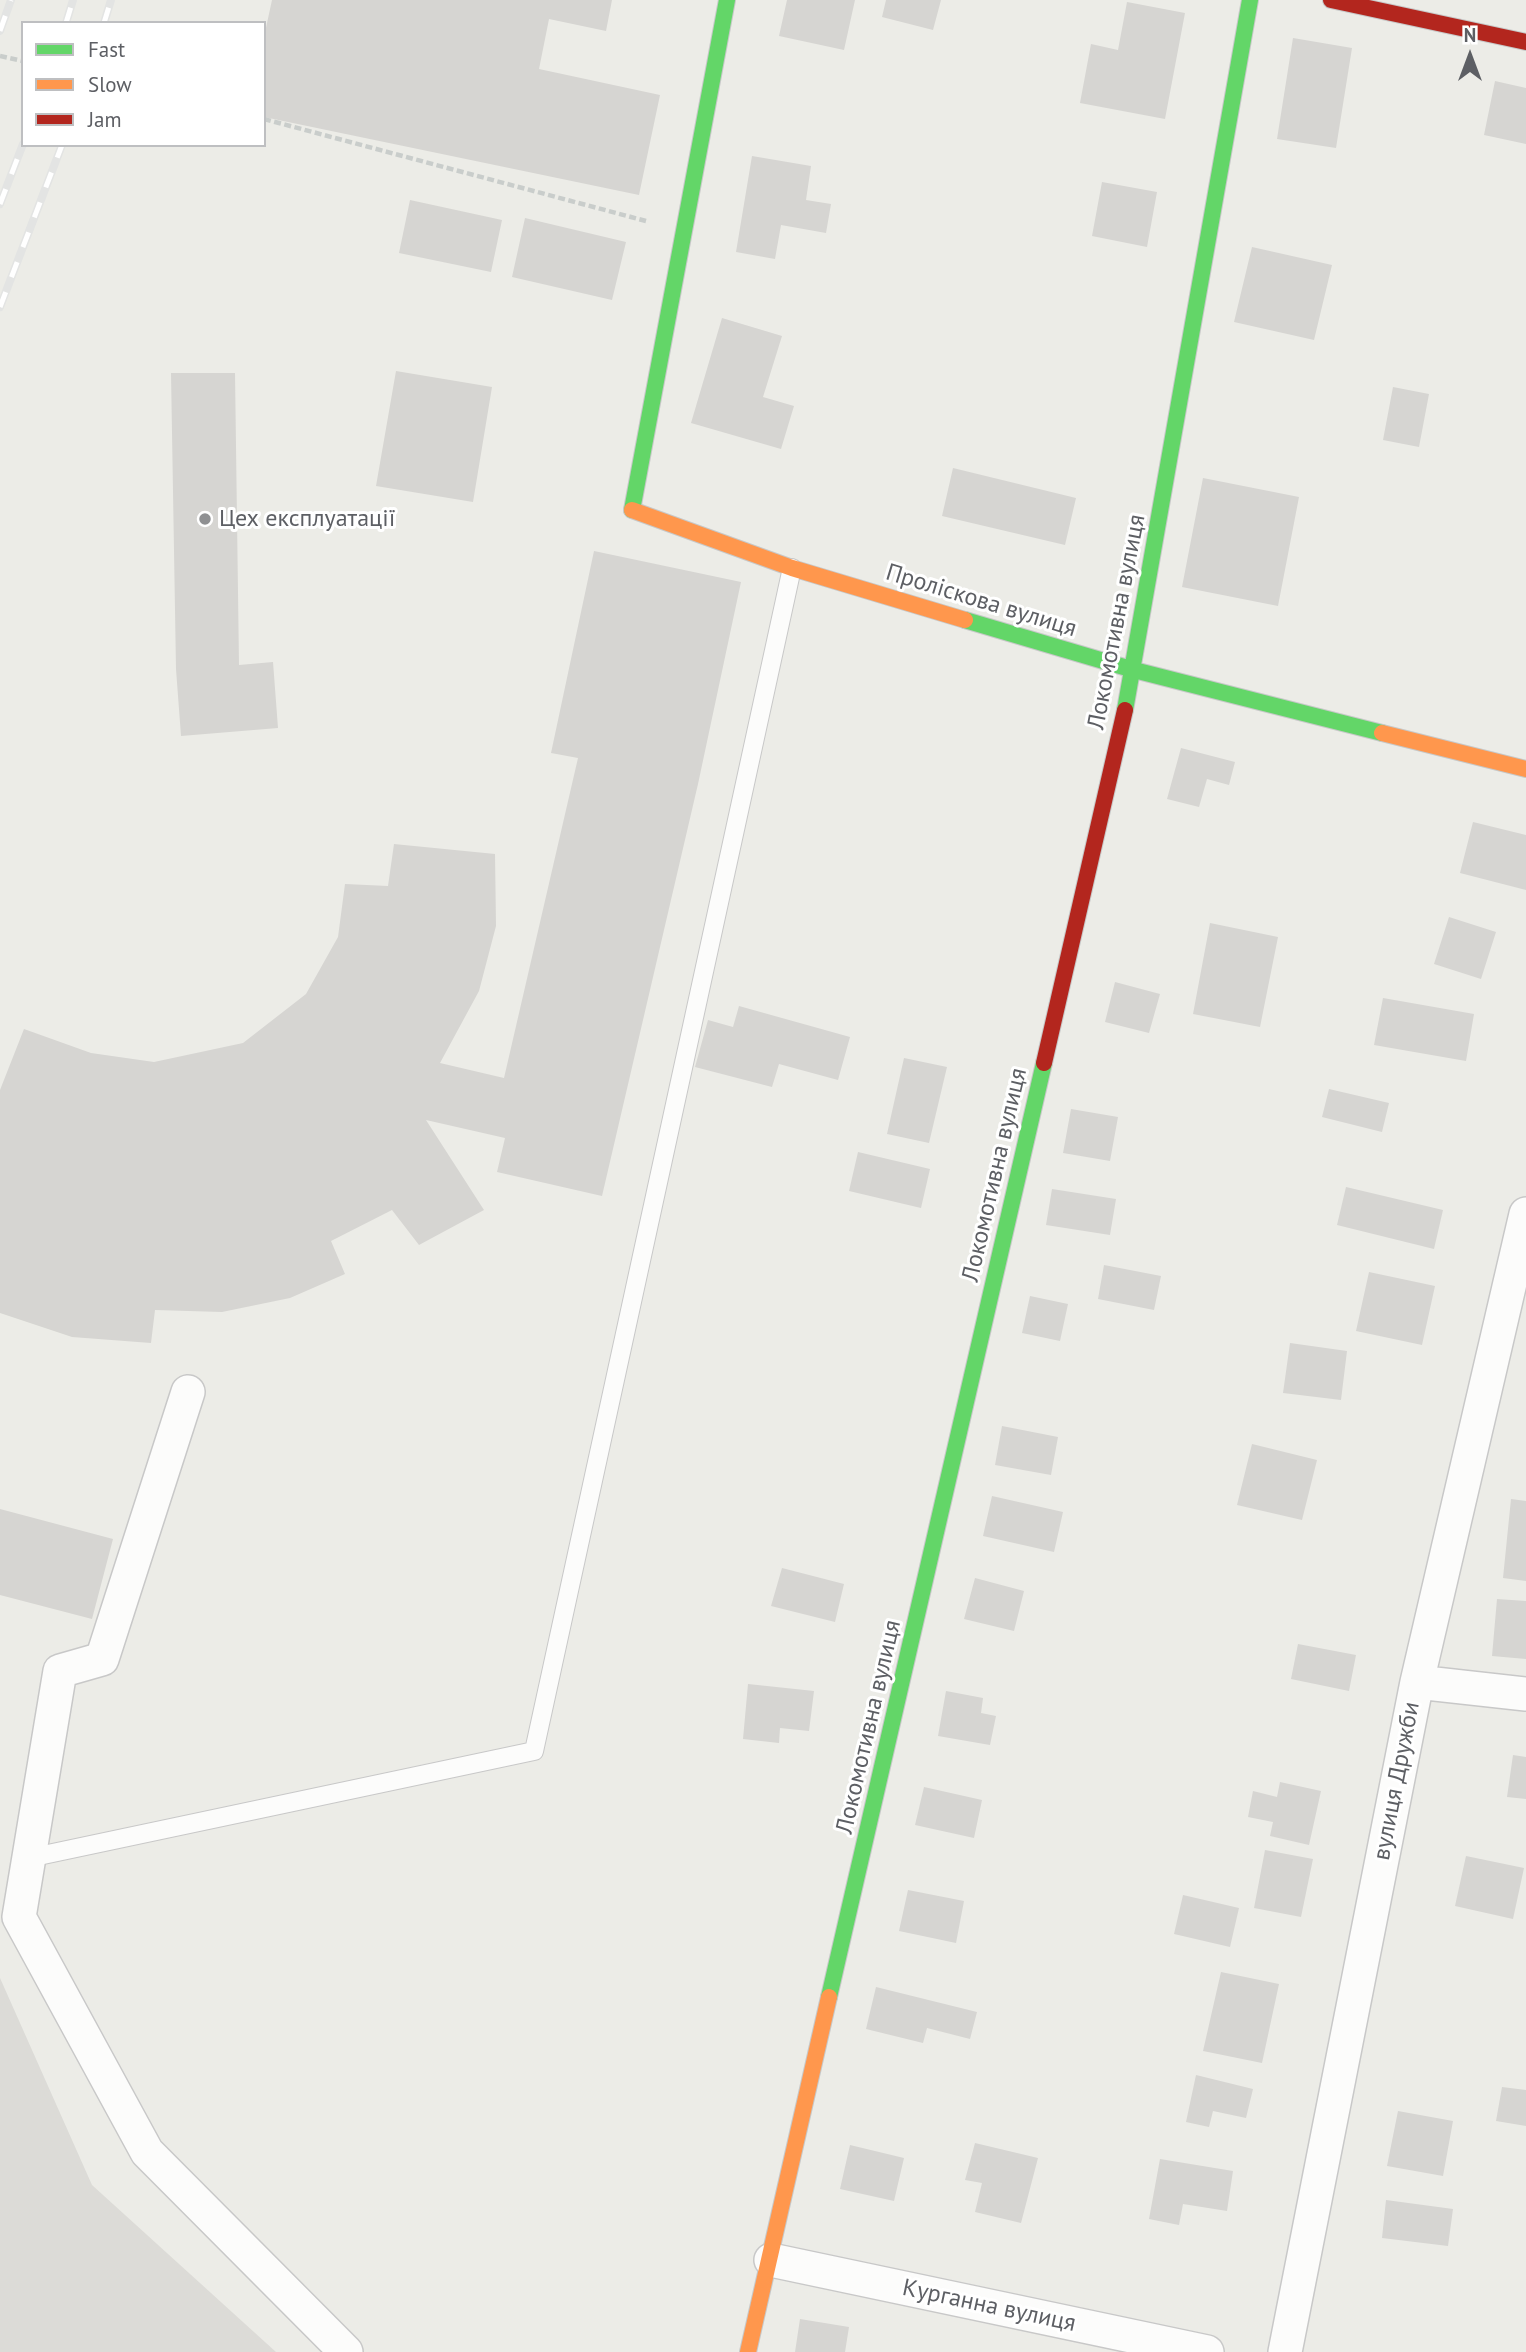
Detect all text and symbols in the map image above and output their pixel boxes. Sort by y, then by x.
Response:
legend [21,21,266,147]
north arrow [1435,21,1505,91]
text: N [1464,23,1476,47]
text: Fast [88,36,125,63]
text: Slow [88,71,132,98]
text: Jam [88,106,122,133]
place label: Цех експлуатації [219,505,395,533]
marker: Цех експлуатації [197,511,213,527]
street label: Локомотивна вулиця [1082,512,1152,732]
street label: Проліскова вулиця [882,558,1080,644]
street label: Локомотивна вулиця [956,1065,1034,1285]
street label: Локомотивна вулиця [830,1617,908,1837]
street label: вулиця Дружби [1368,1699,1426,1863]
street label: Курганна вулиця [900,2274,1078,2338]

